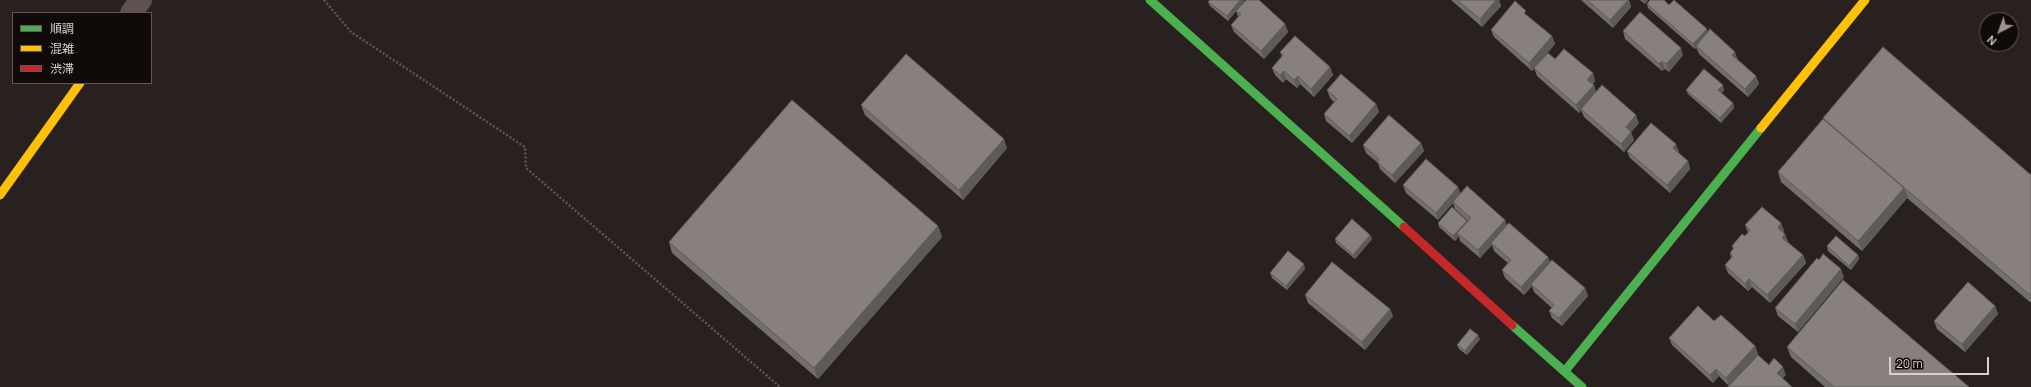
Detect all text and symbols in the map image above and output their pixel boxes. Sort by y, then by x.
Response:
legend [12,12,152,84]
north arrow [1979,12,2019,52]
text: 順調 [50,20,74,37]
text: N [1984,32,1999,49]
text: 混雑 [50,40,74,57]
text: 渋滞 [50,60,74,77]
scale bar [1891,349,1991,375]
text: 20 m [1896,355,1923,372]

